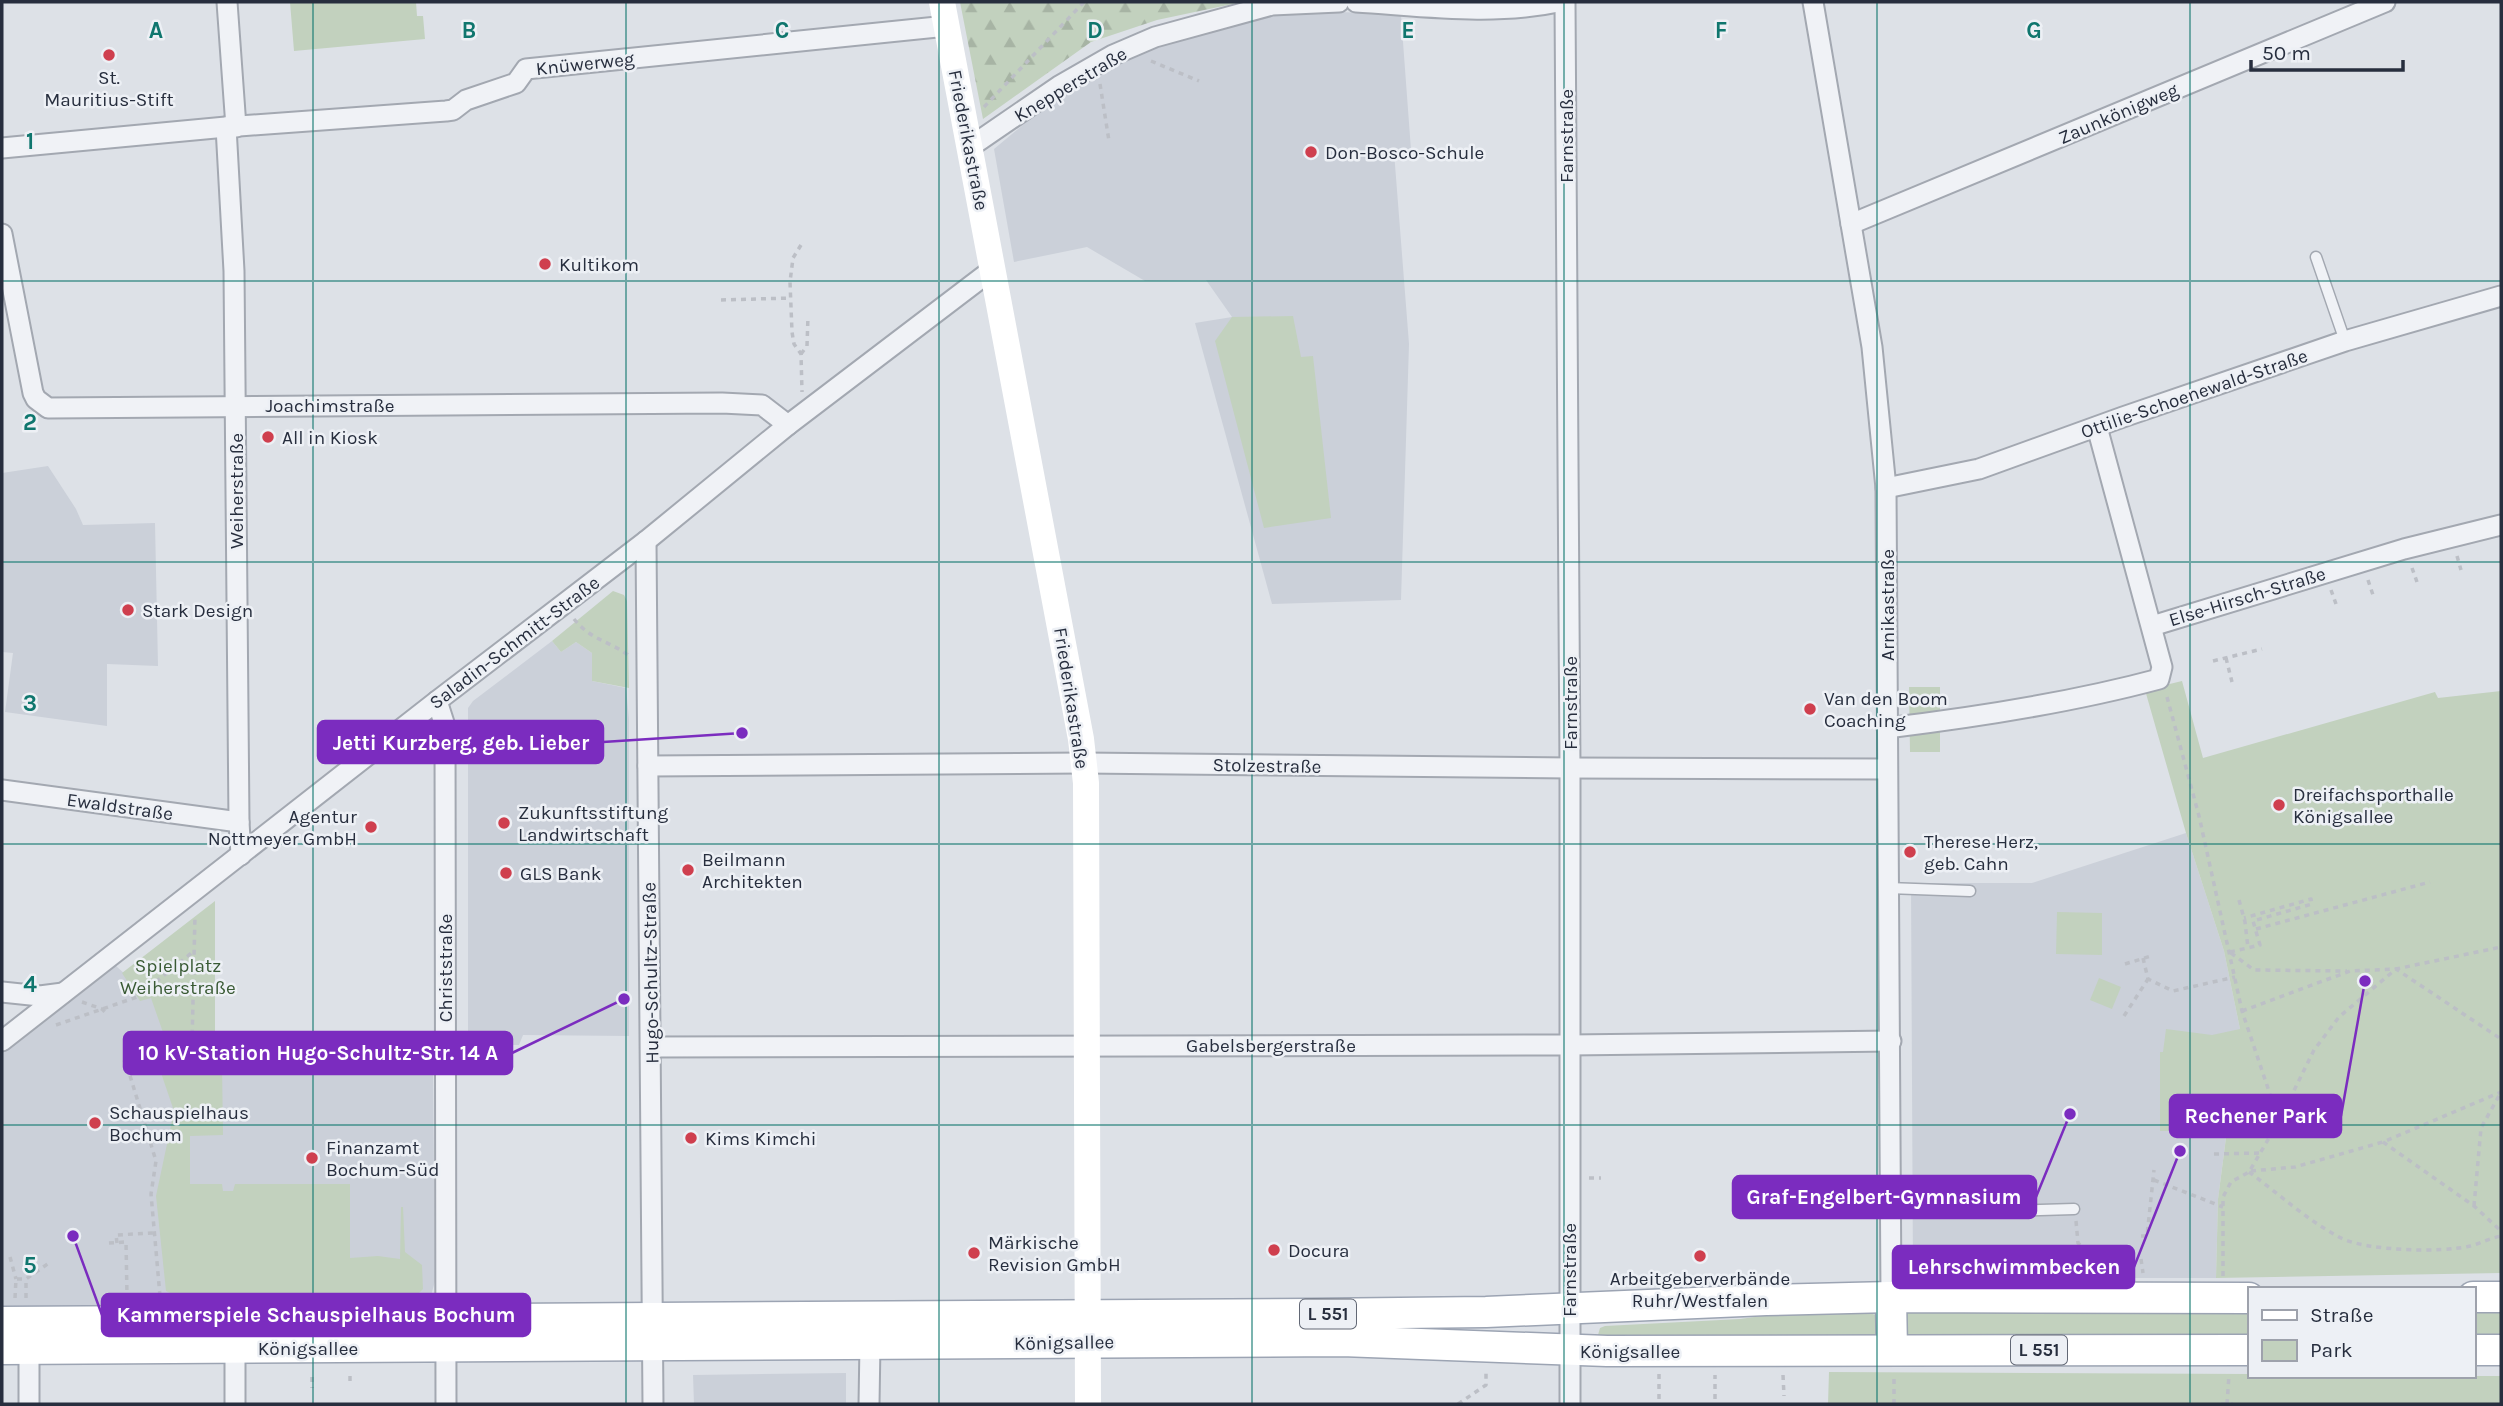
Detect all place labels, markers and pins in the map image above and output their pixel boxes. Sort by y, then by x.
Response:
marker: St. Mauritius-Stift [101,47,117,63]
place label: St. Mauritius-Stift [44,67,174,111]
place label: Don-Bosco-Schule [1325,142,1484,164]
marker: Don-Bosco-Schule [1303,144,1319,160]
place label: Kultikom [559,254,639,276]
marker: Kultikom [537,256,553,272]
place label: All in Kiosk [282,427,378,449]
marker: All in Kiosk [260,429,276,445]
place label: Stark Design [142,600,253,622]
marker: Stark Design [120,602,136,618]
place label: Van den Boom Coaching [1824,688,1948,732]
marker: Van den Boom Coaching [1802,701,1818,717]
callout: Jetti Kurzberg, geb. Lieber [318,721,603,763]
place label: Dreifachsporthalle Königsallee [2293,784,2454,828]
marker: Dreifachsporthalle Königsallee [2271,797,2287,813]
place label: Zukunftsstiftung Landwirtschaft [518,802,668,846]
place label: Agentur Nottmeyer GmbH [208,806,357,850]
marker: Zukunftsstiftung Landwirtschaft [496,815,512,831]
marker: Agentur Nottmeyer GmbH [363,819,379,835]
place label: Therese Herz, geb. Cahn [1924,831,2038,875]
marker: Therese Herz, geb. Cahn [1902,844,1918,860]
place label: Beilmann Architekten [702,849,803,893]
marker: Beilmann Architekten [680,862,696,878]
place label: GLS Bank [520,863,602,885]
marker: GLS Bank [498,865,514,881]
callout: 10 kV-Station Hugo-Schultz-Str. 14 A [124,1032,512,1074]
callout: Rechener Park [2170,1095,2341,1137]
place label: Schauspielhaus Bochum [109,1102,249,1146]
marker: Schauspielhaus Bochum [87,1115,103,1131]
place label: Kims Kimchi [705,1128,816,1150]
marker: Kims Kimchi [683,1130,699,1146]
place label: Finanzamt Bochum-Süd [326,1137,440,1181]
marker: Finanzamt Bochum-Süd [304,1150,320,1166]
callout: Graf-Engelbert-Gymnasium [1733,1176,2036,1218]
place label: Märkische Revision GmbH [988,1232,1121,1276]
place label: Docura [1288,1240,1350,1262]
marker: Docura [1266,1242,1282,1258]
marker: Märkische Revision GmbH [966,1245,982,1261]
callout: Lehrschwimmbecken [1893,1246,2134,1288]
marker: Arbeitgeberverbände Ruhr/Westfalen [1692,1248,1708,1264]
place label: Arbeitgeberverbände Ruhr/Westfalen [1610,1268,1790,1312]
callout: Kammerspiele Schauspielhaus Bochum [102,1294,530,1336]

